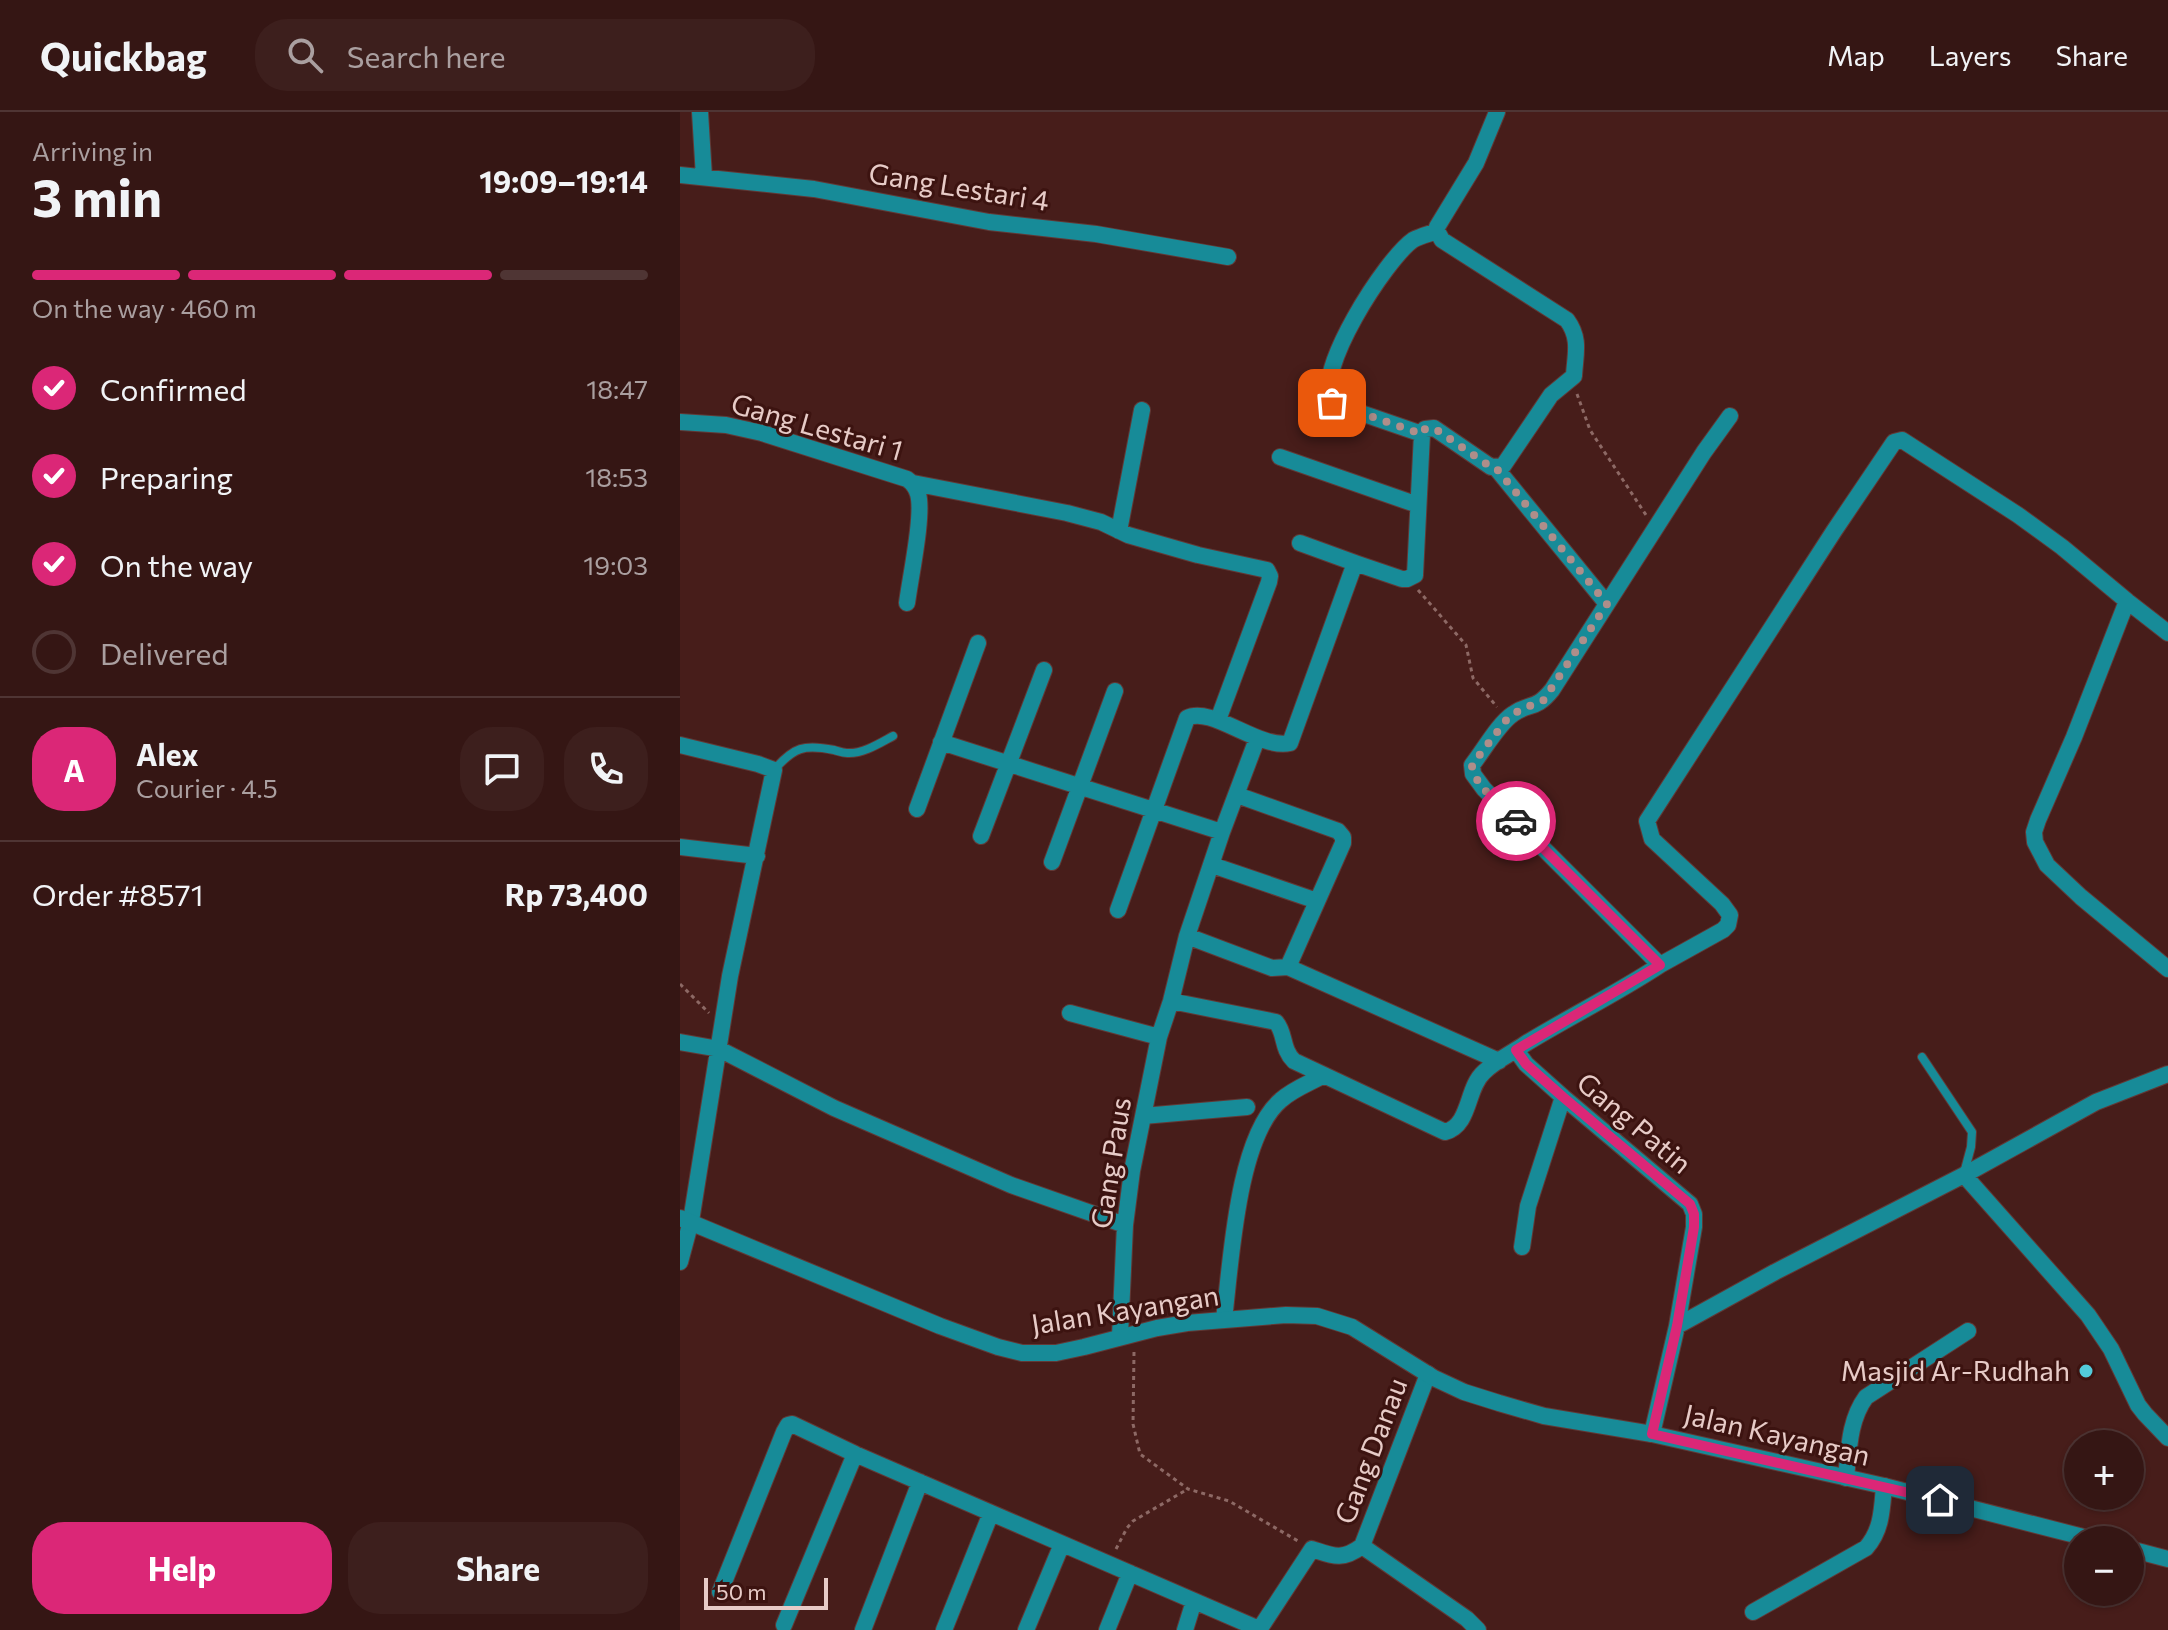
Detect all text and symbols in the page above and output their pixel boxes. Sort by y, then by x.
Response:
search box [255,19,815,91]
text: Quickbag [40,32,207,79]
icon: search [283,33,327,77]
text: Search here [347,37,505,74]
text: Map [1827,38,1885,72]
text: Layers [1929,38,2011,72]
text: Share [2055,38,2128,72]
text: Arriving in [32,135,153,166]
street label: Gang Lestari 4 [867,155,1052,217]
text: 19:09–19:14 [479,162,648,199]
text: 3 min [32,164,162,228]
text: On the way · 460 m [32,292,257,323]
icon: check [32,366,76,410]
pin [1298,369,1366,437]
text: Confirmed [100,370,247,407]
text: 18:47 [586,373,648,404]
icon: bag [1310,381,1354,425]
street label: Gang Lestari 1 [727,385,907,467]
icon: check [32,454,76,498]
text: Preparing [100,458,233,495]
text: 18:53 [585,461,648,492]
icon: check [32,542,76,586]
text: On the way [100,546,253,583]
text: 19:03 [583,549,648,580]
text: Delivered [100,634,229,671]
button: chat [460,727,544,811]
button: phone [564,727,648,811]
text: Alex [136,735,199,772]
text: A [63,751,85,788]
text: Courier · 4.5 [136,772,278,803]
courier [1476,781,1556,861]
icon: car [1494,799,1538,843]
text: Order #8571 [32,875,203,912]
text: Rp 73,400 [505,875,648,912]
street label: Gang Patin [1571,1065,1699,1180]
street label: Gang Paus [1083,1095,1137,1231]
street label: Jalan Kayangan [1029,1277,1221,1341]
place label: Masjid Ar-Rudhah [1841,1353,2070,1387]
marker: Masjid Ar-Rudhah [2077,1362,2095,1380]
street label: Gang Danau [1327,1373,1413,1528]
street label: Jalan Kayangan [1681,1396,1873,1472]
map controls [2064,1430,2144,1606]
button: + [2064,1430,2144,1510]
pin [1906,1466,1974,1534]
icon: home [1918,1478,1962,1522]
button: Help [32,1522,332,1614]
button: Share [348,1522,648,1614]
button: − [2064,1526,2144,1606]
scale bar [704,1574,828,1610]
text: 50 m [716,1578,766,1605]

